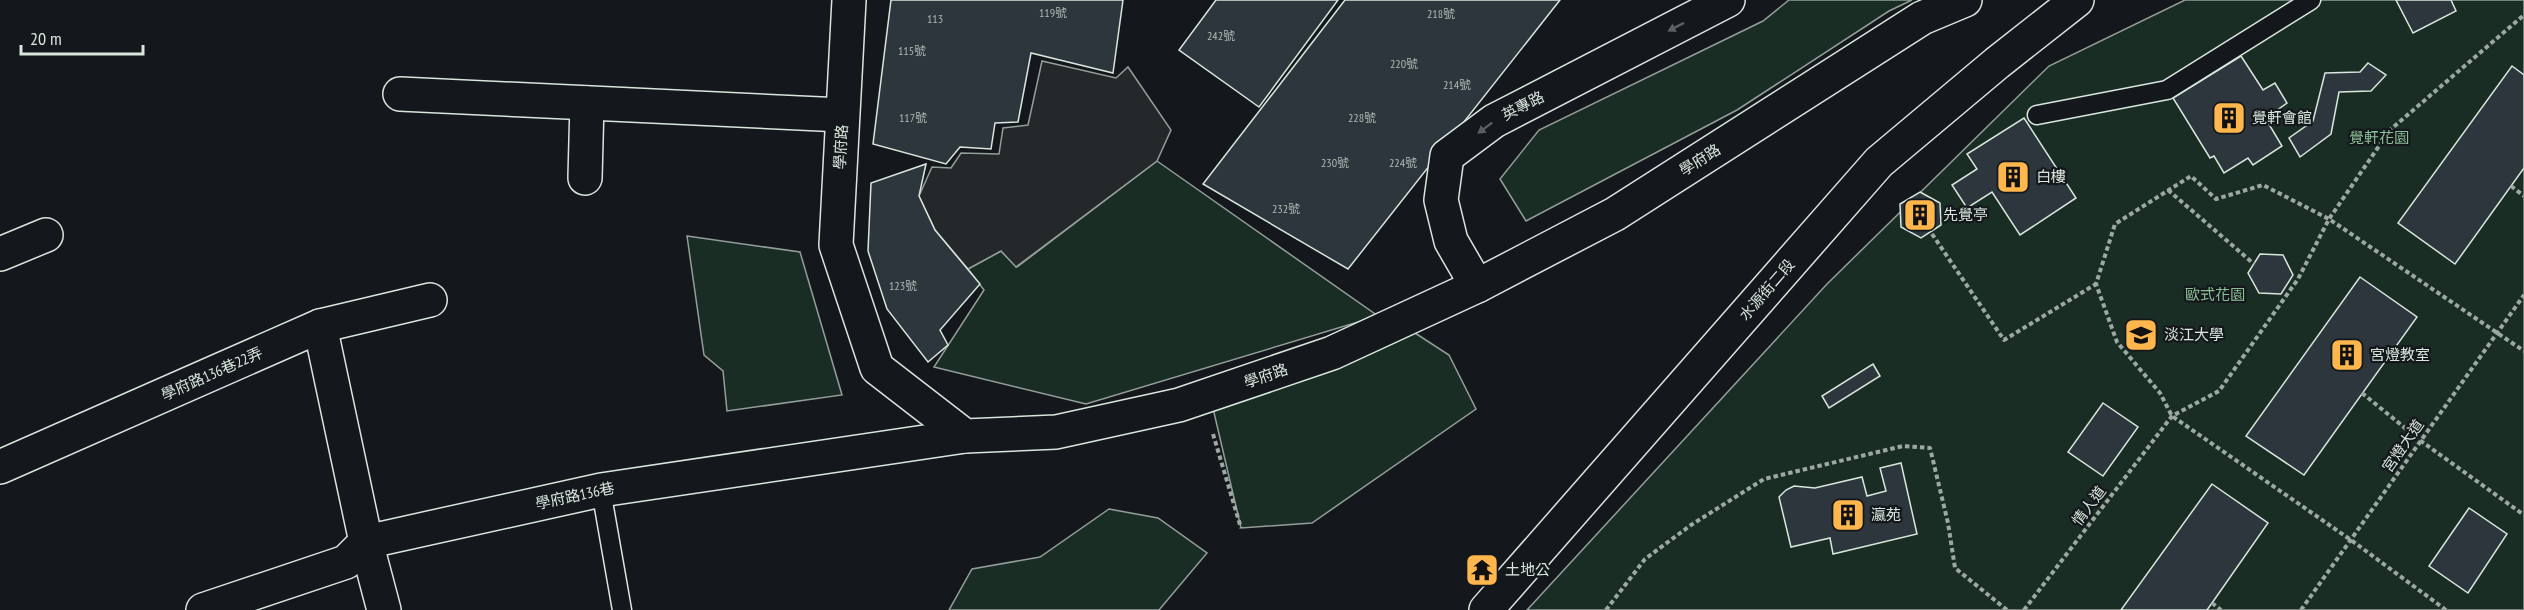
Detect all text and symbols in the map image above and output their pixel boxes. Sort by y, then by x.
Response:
house number: 119號 [1039,5,1067,20]
house number: 218號 [1427,6,1455,21]
house number: 113 [927,11,943,26]
scale bar [21,18,142,56]
one-way arrow [1667,22,1684,32]
text: 20 m [30,27,62,50]
house number: 242號 [1207,28,1235,43]
house number: 115號 [898,43,926,58]
house number: 220號 [1390,56,1418,71]
house number: 214號 [1443,77,1471,92]
street label: 英專路 [1498,87,1547,124]
building icon: 覺軒會館 [2211,100,2247,136]
place label: 覺軒會館 [2252,108,2312,127]
house number: 117號 [899,110,927,125]
house number: 228號 [1348,110,1376,125]
one-way arrow [1477,121,1493,134]
street label: 學府路 [830,124,851,170]
park label: 覺軒花園 [2349,128,2409,147]
street label: 學府路 [1676,140,1724,180]
house number: 230號 [1321,155,1349,170]
house number: 224號 [1389,155,1417,170]
building icon: 白樓 [1995,159,2031,195]
place label: 白樓 [2036,167,2066,186]
building icon: 先覺亭 [1902,197,1938,233]
house number: 232號 [1272,201,1300,216]
place label: 先覺亭 [1943,205,1988,224]
street label: 水源街二段 [1735,255,1798,324]
house number: 123號 [889,278,917,293]
park label: 歐式花園 [2185,285,2245,304]
school or university icon: 淡江大學 [2123,317,2159,353]
place label: 淡江大學 [2164,325,2224,344]
building icon: 宮燈教室 [2329,337,2365,373]
street label: 學府路136巷22弄 [158,343,265,404]
place label: 宮燈教室 [2370,345,2430,364]
street label: 學府路 [1241,359,1290,392]
street label: 宮燈大道 [2378,416,2428,476]
street label: 學府路136巷 [534,478,616,513]
street label: 情人道 [2067,482,2110,529]
building icon: 瀛苑 [1830,497,1866,533]
place label: 瀛苑 [1871,505,1901,524]
temple icon: 土地公 [1464,552,1500,588]
place label: 土地公 [1505,560,1550,579]

